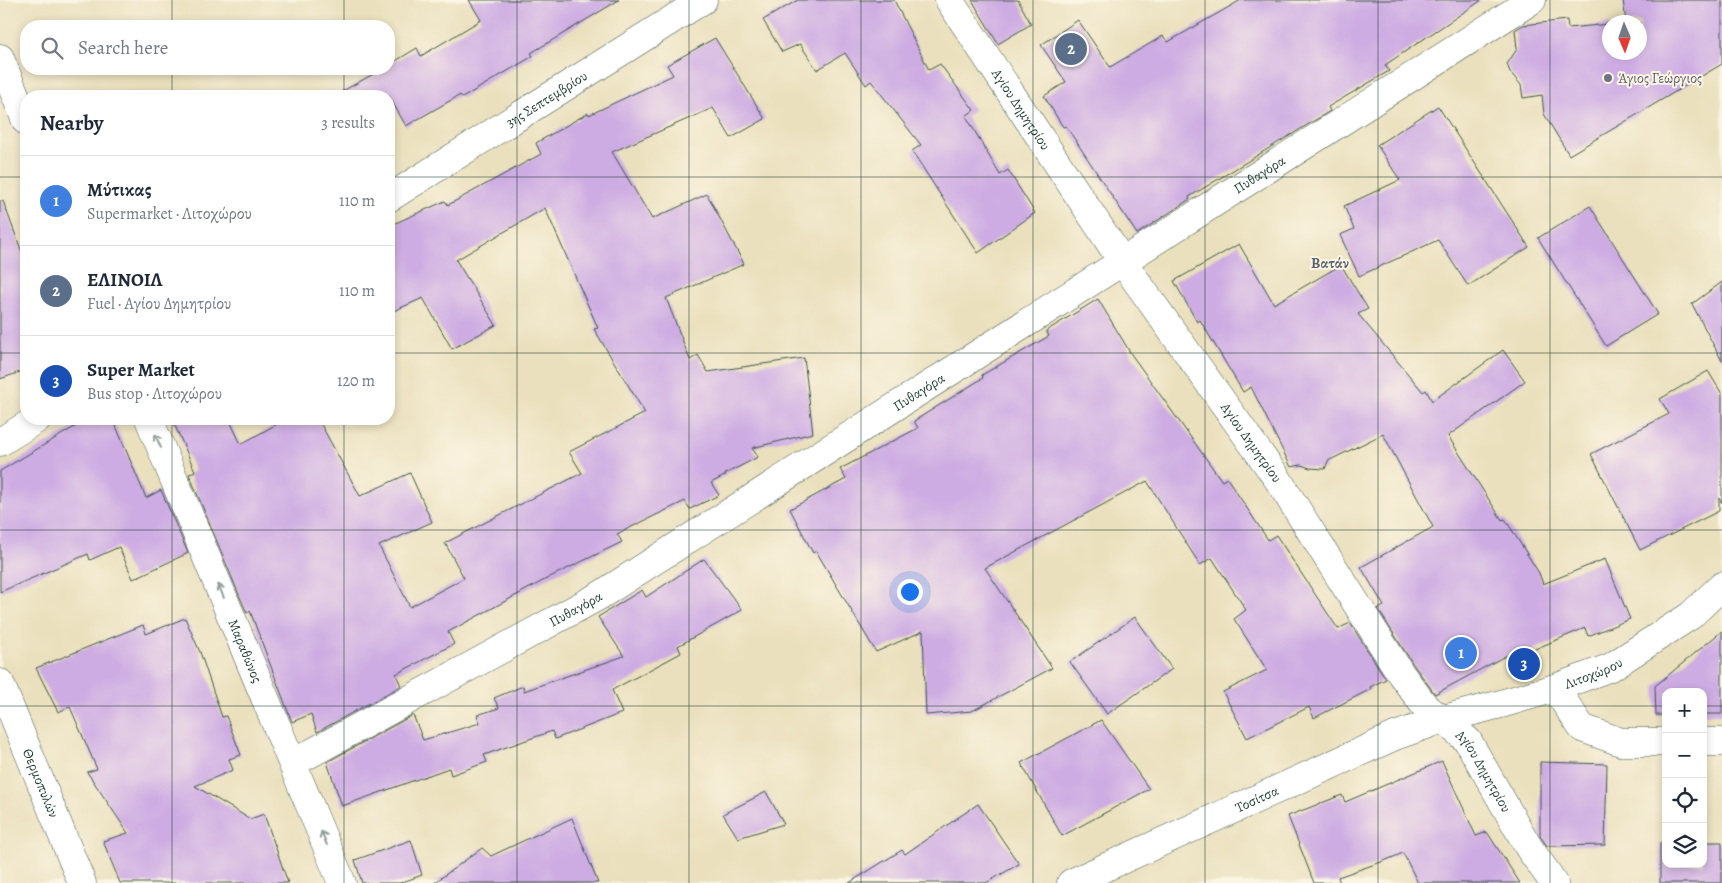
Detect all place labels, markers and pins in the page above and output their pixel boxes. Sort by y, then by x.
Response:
pin: 2 [1055,30,1087,68]
place label: Άγιος Γεώργιος [1618,69,1702,88]
marker: Άγιος Γεώργιος [1602,72,1614,84]
pin: 1 [1445,634,1477,672]
pin: 3 [1508,645,1540,683]

